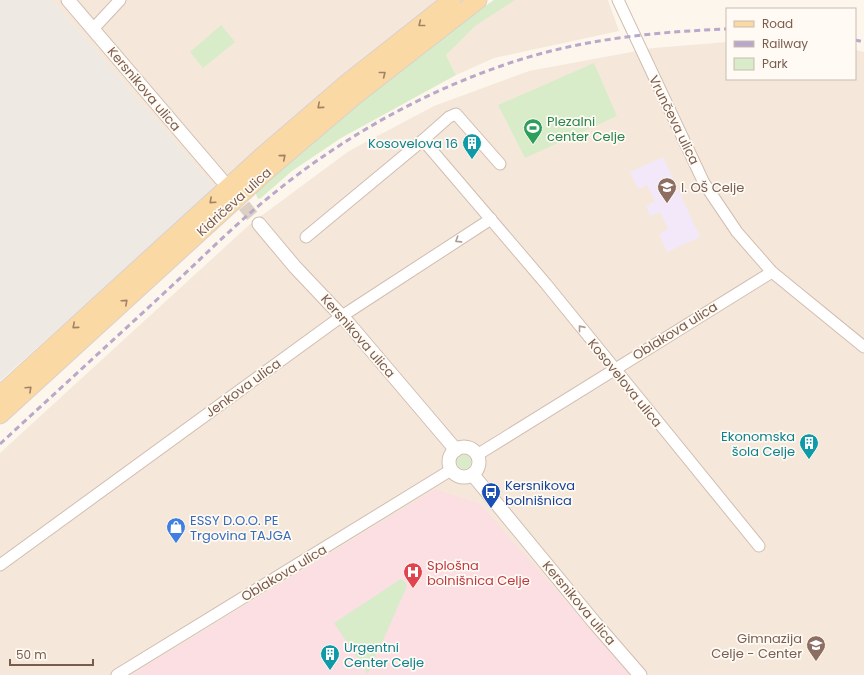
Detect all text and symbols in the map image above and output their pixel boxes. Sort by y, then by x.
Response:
legend [726,8,856,80]
text: Road [762,15,793,32]
one-way arrow [419,20,426,27]
text: Railway [762,35,808,52]
street label: Kersnikova ulica [103,43,185,135]
text: Park [762,55,789,72]
one-way arrow [378,72,385,79]
street label: Vrunčeva ulica [644,72,704,168]
one-way arrow [317,101,325,109]
place label: Plezalni center Celje [547,112,625,146]
sports icon: Plezalni center Celje [522,117,544,145]
building icon: Kosovelova 16 [461,132,483,160]
place label: Kosovelova 16 [368,134,458,153]
one-way arrow [278,155,286,162]
street label: Kidričeva ulica [192,163,276,241]
school or university icon: I. OŠ Celje [656,176,678,204]
place label: I. OŠ Celje [681,178,744,197]
one-way arrow [209,196,217,204]
one-way arrow [456,235,463,242]
street label: Kersnikova ulica [316,290,400,382]
street label: Oblakova ulica [629,297,721,365]
one-way arrow [121,299,128,306]
one-way arrow [72,322,79,329]
one-way arrow [578,325,585,332]
street label: Kosovelova ulica [583,335,667,431]
street label: Jenkova ulica [201,354,285,422]
one-way arrow [24,386,32,394]
place label: Ekonomska šola Celje [721,427,795,461]
building icon: Ekonomska šola Celje [798,432,820,460]
place label: Kersnikova bolnišnica [505,476,575,510]
bus stop icon: Kersnikova bolnišnica [480,481,502,509]
place label: ESSY D.O.O. PE Trgovina TAJGA [190,511,292,545]
shop icon: ESSY D.O.O. PE Trgovina TAJGA [165,516,187,544]
street label: Oblakova ulica [238,540,330,606]
place label: Splošna bolnišnica Celje [427,556,530,590]
street label: Kersnikova ulica [538,557,620,649]
hospital icon: Splošna bolnišnica Celje [402,561,424,589]
place label: Gimnazija Celje - Center [711,629,802,663]
school or university icon: Gimnazija Celje - Center [805,634,827,662]
place label: Urgentni Center Celje [344,638,424,672]
scale bar [10,641,93,667]
building icon: Urgentni Center Celje [319,643,341,671]
text: 50 m [16,646,47,663]

